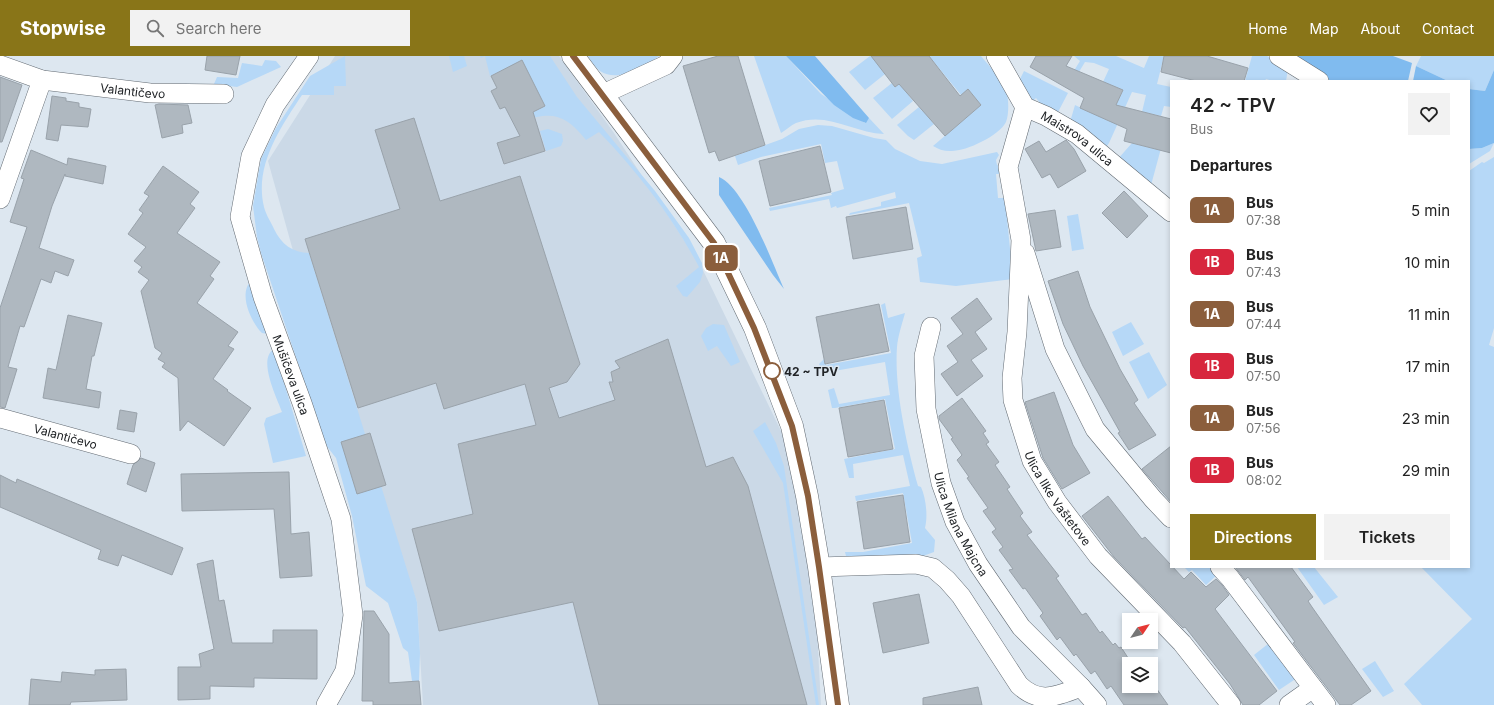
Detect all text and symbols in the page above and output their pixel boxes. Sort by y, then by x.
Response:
search box [130,10,410,46]
text: Stopwise [20,17,106,40]
icon: search [144,17,166,39]
text: Search here [176,19,262,38]
text: Home [1248,20,1287,37]
text: Map [1309,20,1339,37]
text: About [1361,20,1400,37]
text: Contact [1422,20,1474,37]
street label: Valantičevo [99,80,165,101]
button: heart [1408,93,1450,135]
text: 42 ~ TPV [1190,94,1275,117]
street label: Maistrova ulica [1039,107,1117,169]
text: Bus [1190,121,1213,137]
text: Departures [1190,156,1272,175]
text: Bus [1246,193,1274,212]
text: 1A [1204,201,1220,218]
text: 5 min [1411,201,1450,220]
text: 07:38 [1246,212,1281,228]
line badge: 1A [703,245,739,271]
text: Bus [1246,245,1274,264]
text: 1A [713,249,729,266]
text: 1B [1204,253,1220,270]
text: 10 min [1405,253,1450,272]
text: 07:43 [1246,264,1281,280]
text: Bus [1246,297,1274,316]
text: 1A [1204,305,1220,322]
text: 11 min [1408,305,1450,324]
text: 07:44 [1246,316,1281,332]
street label: Mušičeva ulica [270,333,313,417]
text: Bus [1246,349,1274,368]
text: 1B [1204,357,1220,374]
text: 17 min [1406,357,1450,376]
marker: 42 ~ TPV [763,362,781,380]
place label: 42 ~ TPV [784,364,838,379]
text: 07:50 [1246,368,1281,384]
text: Bus [1246,401,1274,420]
text: 1A [1204,409,1220,426]
text: 23 min [1402,409,1450,428]
street label: Valantičevo [32,420,99,452]
text: 07:56 [1246,420,1281,436]
street label: Ulica Ilke Vaštetove [1022,449,1095,548]
text: Bus [1246,453,1274,472]
text: 1B [1204,461,1220,478]
text: 29 min [1402,461,1450,480]
street label: Ulica Milana Majcna [931,471,992,579]
text: 08:02 [1246,472,1282,488]
button: Directions [1190,514,1316,560]
button: Tickets [1324,514,1450,560]
north arrow [1122,613,1158,649]
map controls [1122,613,1158,693]
button: layers [1122,657,1158,693]

